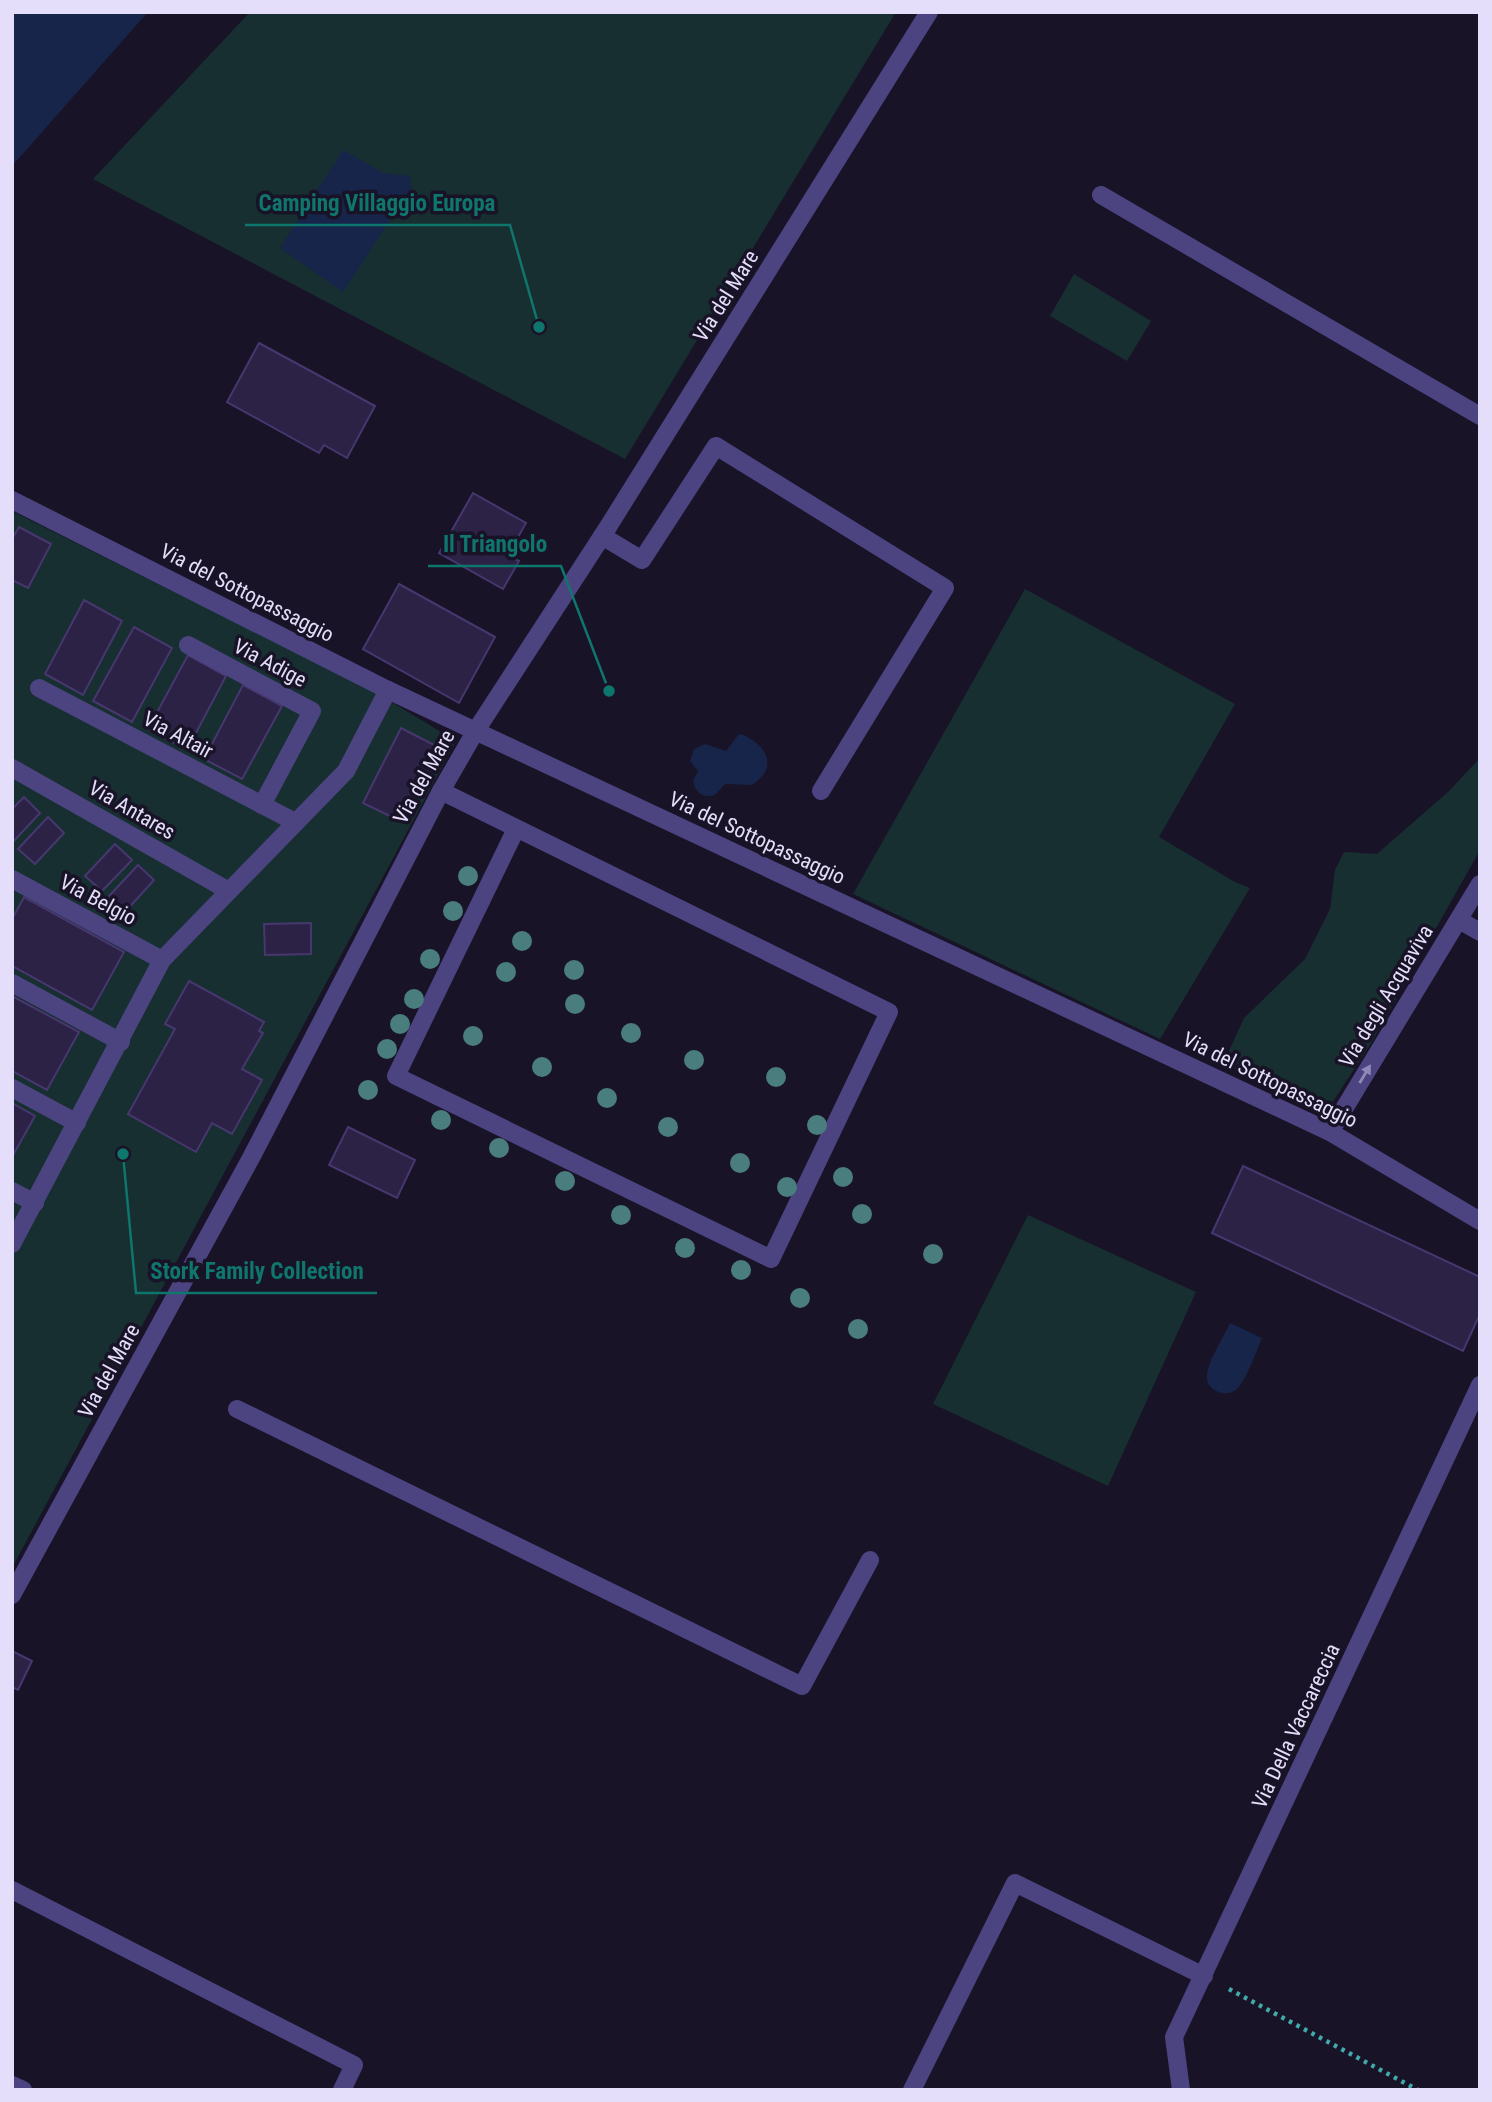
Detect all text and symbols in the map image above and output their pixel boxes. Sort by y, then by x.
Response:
callout: Camping Villaggio Europa [245,181,510,225]
text: Camping Villaggio Europa [259,190,496,217]
street label: Via del Mare [688,246,764,346]
callout: Il Triangolo [428,522,561,566]
text: Il Triangolo [443,531,547,558]
street label: Via del Sottopassaggio [156,539,338,647]
street label: Via Adige [229,634,311,692]
street label: Via Altair [139,707,217,763]
street label: Via del Mare [388,726,460,828]
street label: Via Antares [85,776,179,844]
street label: Via del Sottopassaggio [665,787,849,889]
street label: Via Belgio [56,870,140,930]
street label: Via degli Acquaviva [1334,921,1438,1071]
street label: Via del Sottopassaggio [1179,1027,1361,1133]
one-way arrow [1359,1065,1372,1084]
callout: Stork Family Collection [136,1249,377,1293]
text: Stork Family Collection [150,1258,364,1285]
street label: Via del Mare [73,1320,145,1422]
street label: Via Della Vaccareccia [1247,1640,1345,1812]

